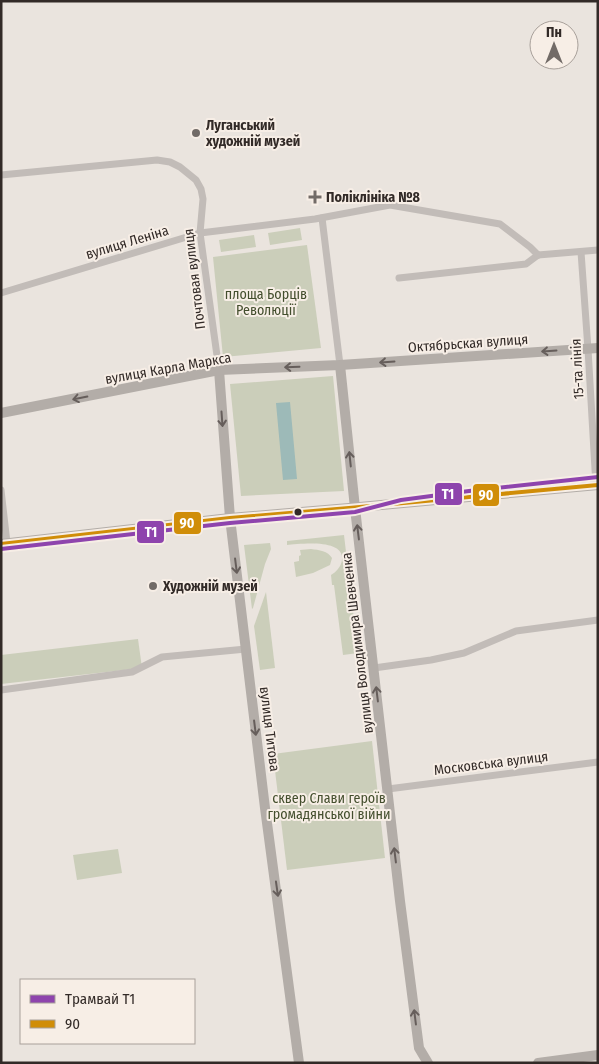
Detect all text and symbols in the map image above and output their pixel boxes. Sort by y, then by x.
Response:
north arrow [529,20,579,70]
text: Пн [546,24,562,41]
place label: Луганський художній музей [205,117,300,150]
marker: Луганський художній музей [190,127,202,139]
place label: Поліклініка №8 [326,189,421,206]
marker: Поліклініка №8 [308,190,322,204]
street label: вулиця Леніна [84,222,171,263]
street label: Почтовая вулиця [180,228,209,330]
park label: площа Борців Революції [225,286,307,319]
street label: Октябрьская вулиця [407,331,529,356]
street label: 15-та лінія [567,338,588,400]
one-way arrow [541,347,557,356]
street label: вулиця Карла Маркса [104,349,233,388]
one-way arrow [379,357,395,366]
one-way arrow [284,362,300,372]
one-way arrow [72,394,88,403]
one-way arrow [217,411,227,427]
one-way arrow [345,451,355,467]
line badge: T1 [434,482,463,506]
line badge: 90 [472,483,500,507]
text: T1 [442,486,454,503]
text: 90 [479,487,494,504]
unlabelled marker [293,507,303,517]
line badge: 90 [173,511,202,535]
text: 90 [180,515,195,532]
line badge: T1 [136,520,165,544]
text: T1 [145,524,157,541]
one-way arrow [353,525,363,541]
street label: вулиця Володимира Шевченка [338,551,377,735]
one-way arrow [231,558,241,574]
place label: Художній музей [162,578,258,595]
marker: Художній музей [147,580,159,592]
street label: вулиця Титова [256,686,283,773]
one-way arrow [372,686,382,702]
one-way arrow [251,719,261,735]
street label: Московська вулиця [433,748,549,779]
park label: сквер Слави героїв громадянської війни [267,790,391,823]
one-way arrow [390,848,400,864]
one-way arrow [272,880,282,896]
legend [20,979,195,1044]
text: Трамвай T1 [65,990,135,1008]
one-way arrow [410,1009,420,1025]
text: 90 [65,1015,80,1033]

